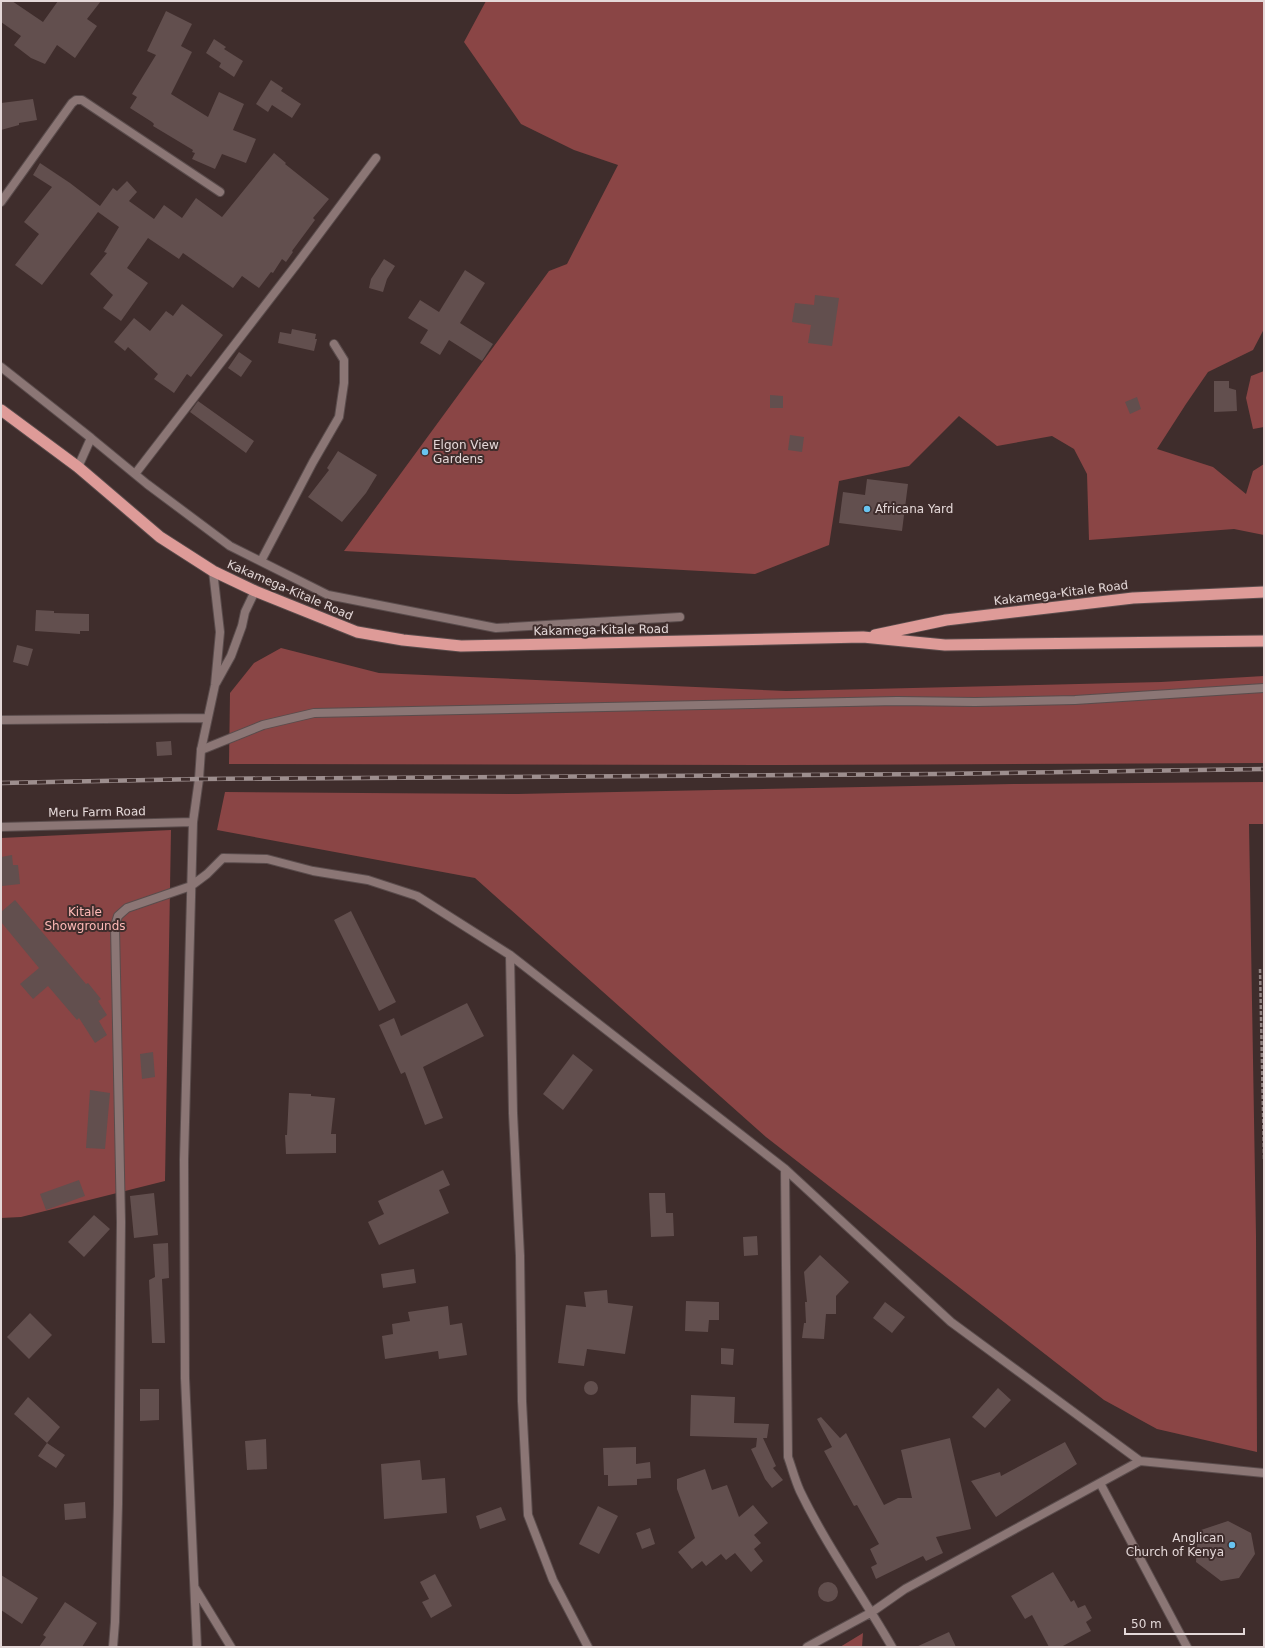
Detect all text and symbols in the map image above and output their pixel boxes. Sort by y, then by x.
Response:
place label: Elgon View Gardens [433,438,499,466]
marker: Elgon View Gardens [420,447,430,457]
place label: Africana Yard [875,502,953,516]
marker: Africana Yard [862,504,872,514]
street label: Kakamega-Kitale Road [225,557,355,623]
street label: Kakamega-Kitale Road [993,578,1129,608]
street label: Kakamega-Kitale Road [533,622,669,638]
street label: Meru Farm Road [48,804,146,820]
park label: Kitale Showgrounds [44,905,126,933]
place label: Anglican Church of Kenya [1126,1531,1224,1559]
marker: Anglican Church of Kenya [1227,1540,1237,1550]
scale bar [1125,1610,1244,1636]
text: 50 m [1131,1617,1162,1631]

